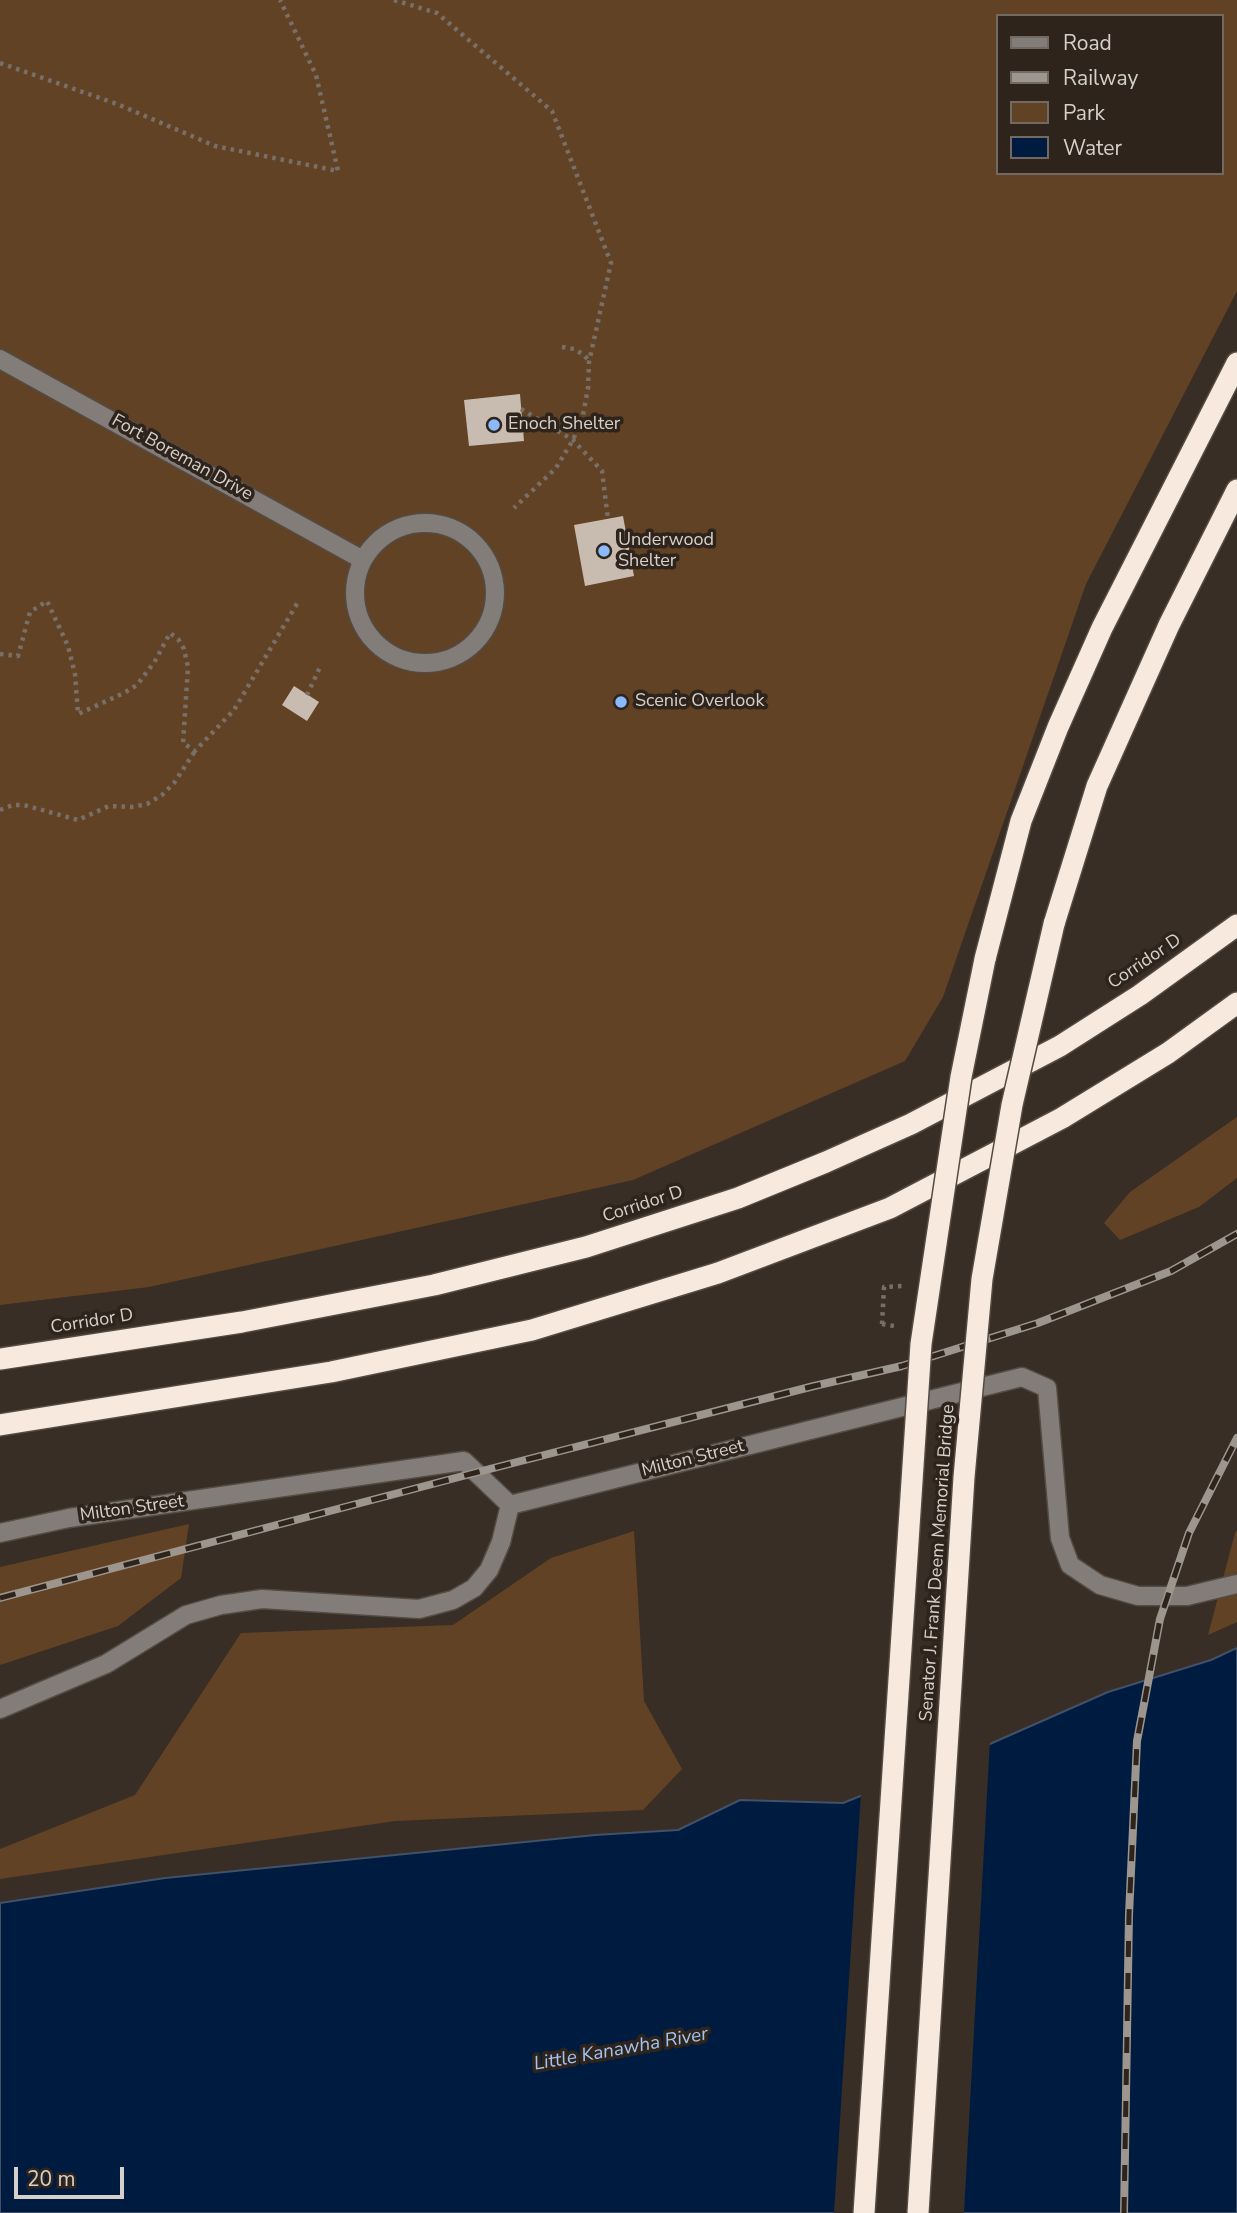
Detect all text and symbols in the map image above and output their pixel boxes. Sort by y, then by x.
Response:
legend [996,14,1223,175]
text: Road [1063,29,1112,57]
text: Railway [1063,64,1138,92]
text: Park [1063,99,1105,127]
text: Water [1063,134,1122,162]
street label: Fort Boreman Drive [108,410,256,506]
place label: Enoch Shelter [508,414,620,436]
marker: Enoch Shelter [486,417,502,433]
place label: Underwood Shelter [618,530,714,572]
marker: Underwood Shelter [596,543,612,559]
place label: Scenic Overlook [635,691,764,713]
marker: Scenic Overlook [613,694,629,710]
street label: Corridor D [1104,930,1186,994]
street label: Corridor D [600,1182,686,1228]
street label: Corridor D [49,1305,135,1339]
street label: Senator J. Frank Deem Memorial Bridge [916,1404,960,1722]
street label: Milton Street [639,1436,747,1482]
street label: Milton Street [79,1491,185,1527]
water label: Little Kanawha River [532,2023,710,2077]
scale bar [18,2154,128,2198]
text: 20 m [27,2165,76,2193]

